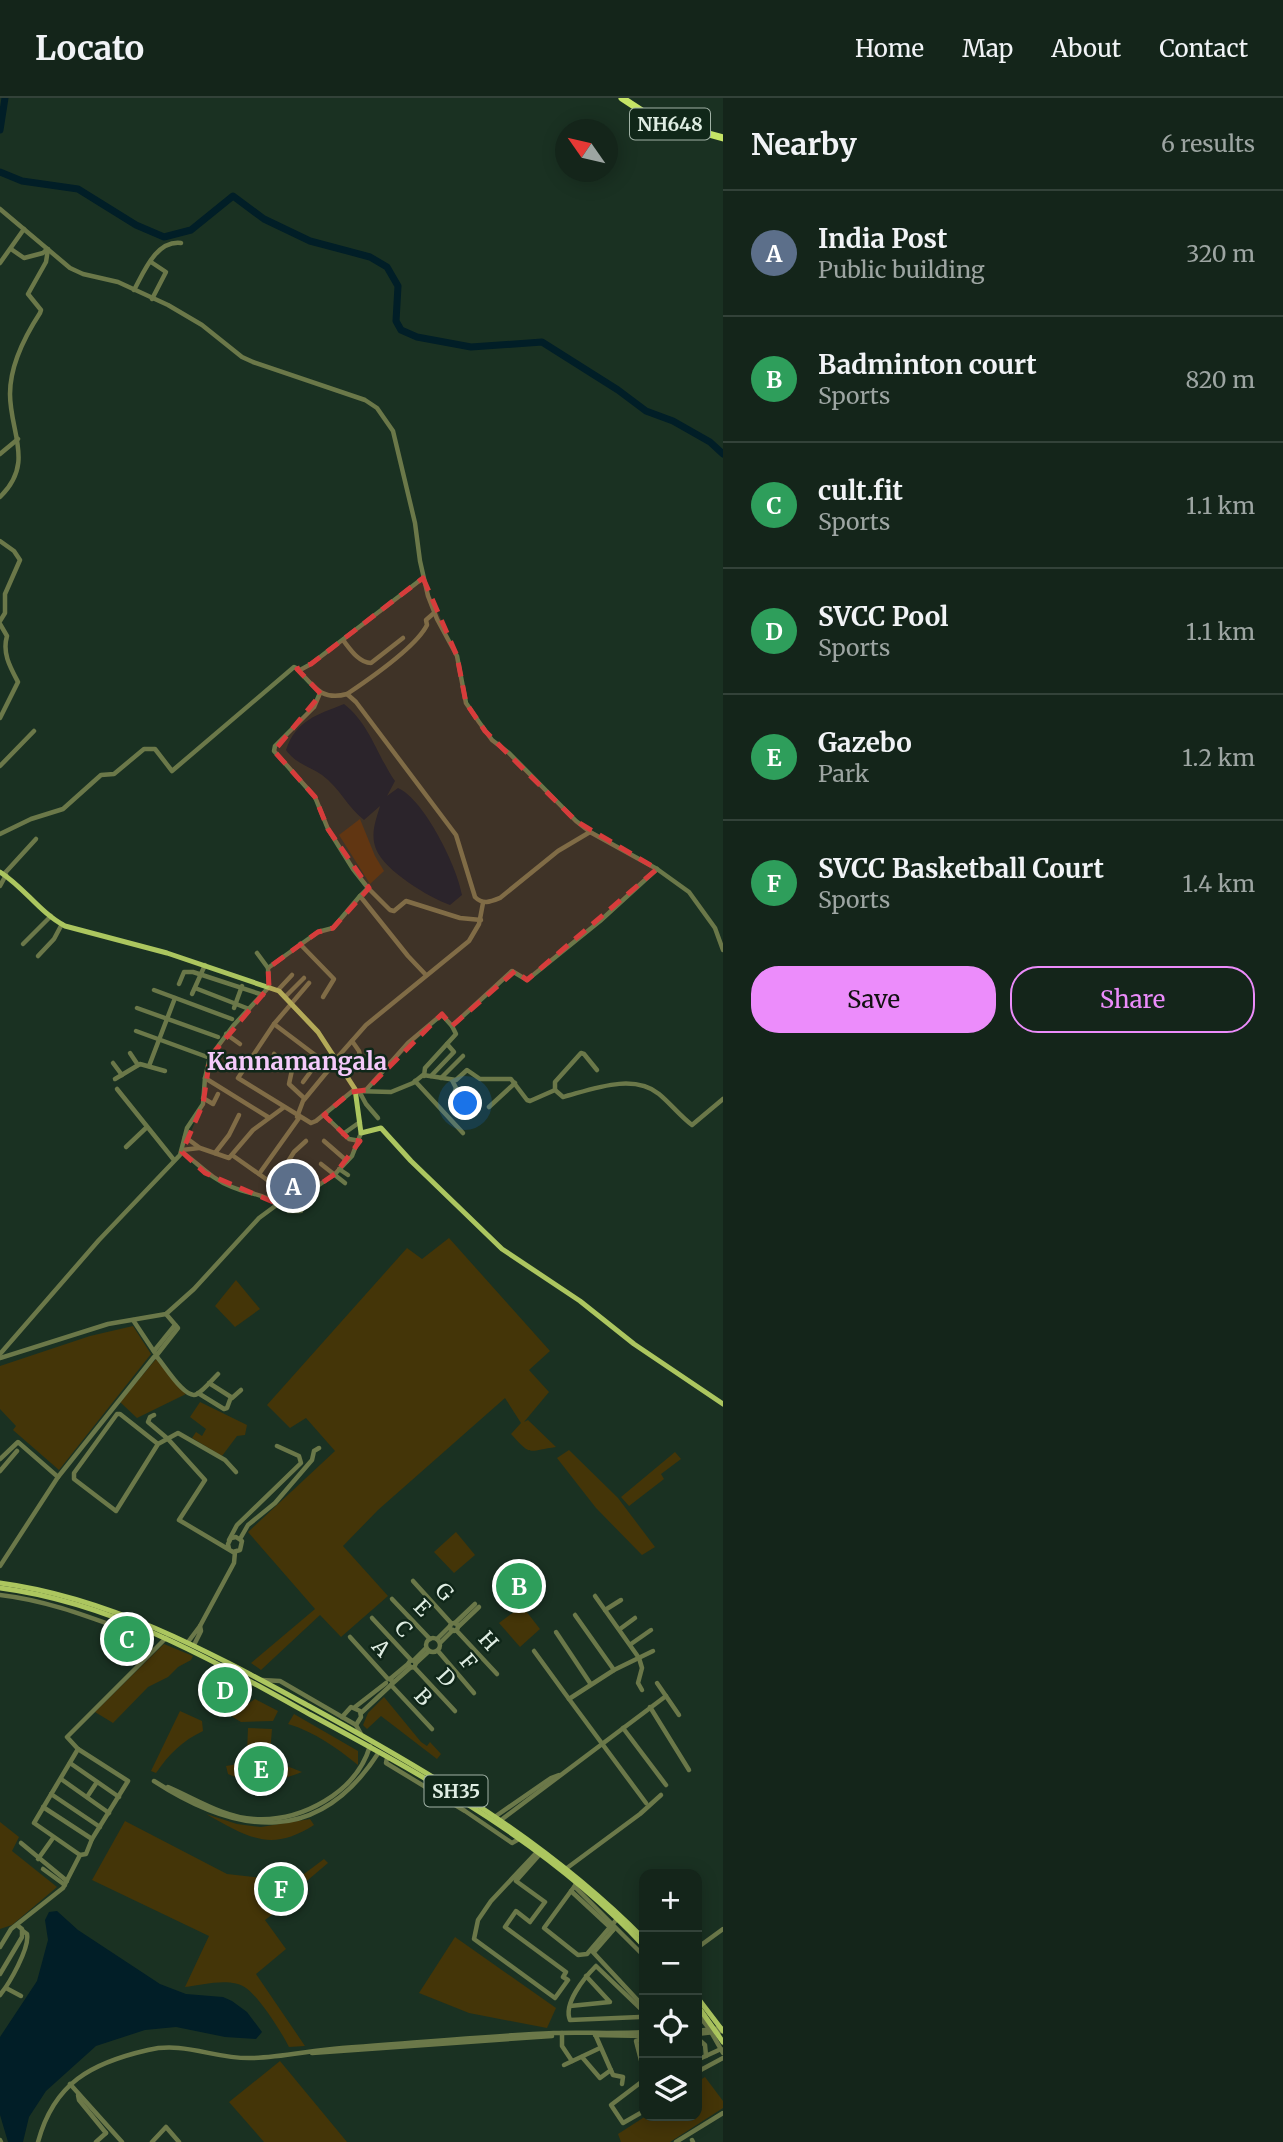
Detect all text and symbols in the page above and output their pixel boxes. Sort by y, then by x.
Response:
text: Locato [35,28,144,69]
text: Home [855,33,924,64]
text: Map [962,33,1013,64]
text: About [1051,33,1121,64]
text: Contact [1159,33,1248,64]
road number: NH648 [630,108,710,140]
north arrow [555,119,618,182]
text: Nearby [751,125,857,163]
text: 6 results [1161,129,1255,158]
text: India Post [818,222,947,255]
text: A [766,239,782,268]
text: 320 m [1186,239,1255,268]
text: Public building [818,255,985,284]
text: Badminton court [818,348,1037,381]
text: B [766,365,782,394]
text: 820 m [1185,365,1255,394]
text: Sports [818,381,890,410]
text: cult.fit [818,474,903,507]
text: C [766,491,782,520]
text: 1.1 km [1186,491,1255,520]
text: Sports [818,507,890,536]
text: SVCC Pool [818,600,948,633]
text: D [765,617,783,646]
text: 1.1 km [1186,617,1255,646]
text: Sports [818,633,890,662]
text: Gazebo [818,726,912,759]
text: E [766,743,782,772]
text: 1.2 km [1182,743,1255,772]
text: Park [818,759,869,788]
text: SVCC Basketball Court [818,852,1104,885]
text: F [767,869,781,898]
text: 1.4 km [1182,869,1255,898]
text: Sports [818,885,890,914]
button: Save [751,966,996,1033]
button: Share [1010,966,1255,1033]
district label: Kannamangala [207,1046,387,1077]
your location [448,1086,482,1120]
pin: A [270,1160,316,1212]
pin: B [496,1560,542,1612]
street label: G [429,1577,459,1606]
street label: E [408,1593,437,1622]
pin: C [104,1613,150,1665]
street label: C [389,1615,418,1643]
street label: H [473,1625,504,1656]
street label: A [366,1632,396,1662]
street label: F [454,1648,483,1675]
street label: D [431,1663,462,1693]
pin: D [202,1664,248,1716]
street label: B [409,1682,438,1711]
pin: E [238,1743,284,1795]
road number: SH35 [424,1776,488,1806]
pin: F [258,1863,304,1915]
map controls [639,1869,702,2121]
button: + [639,1869,702,1932]
button: − [639,1932,702,1995]
button: locate [639,1995,702,2058]
button: layers [639,2058,702,2121]

